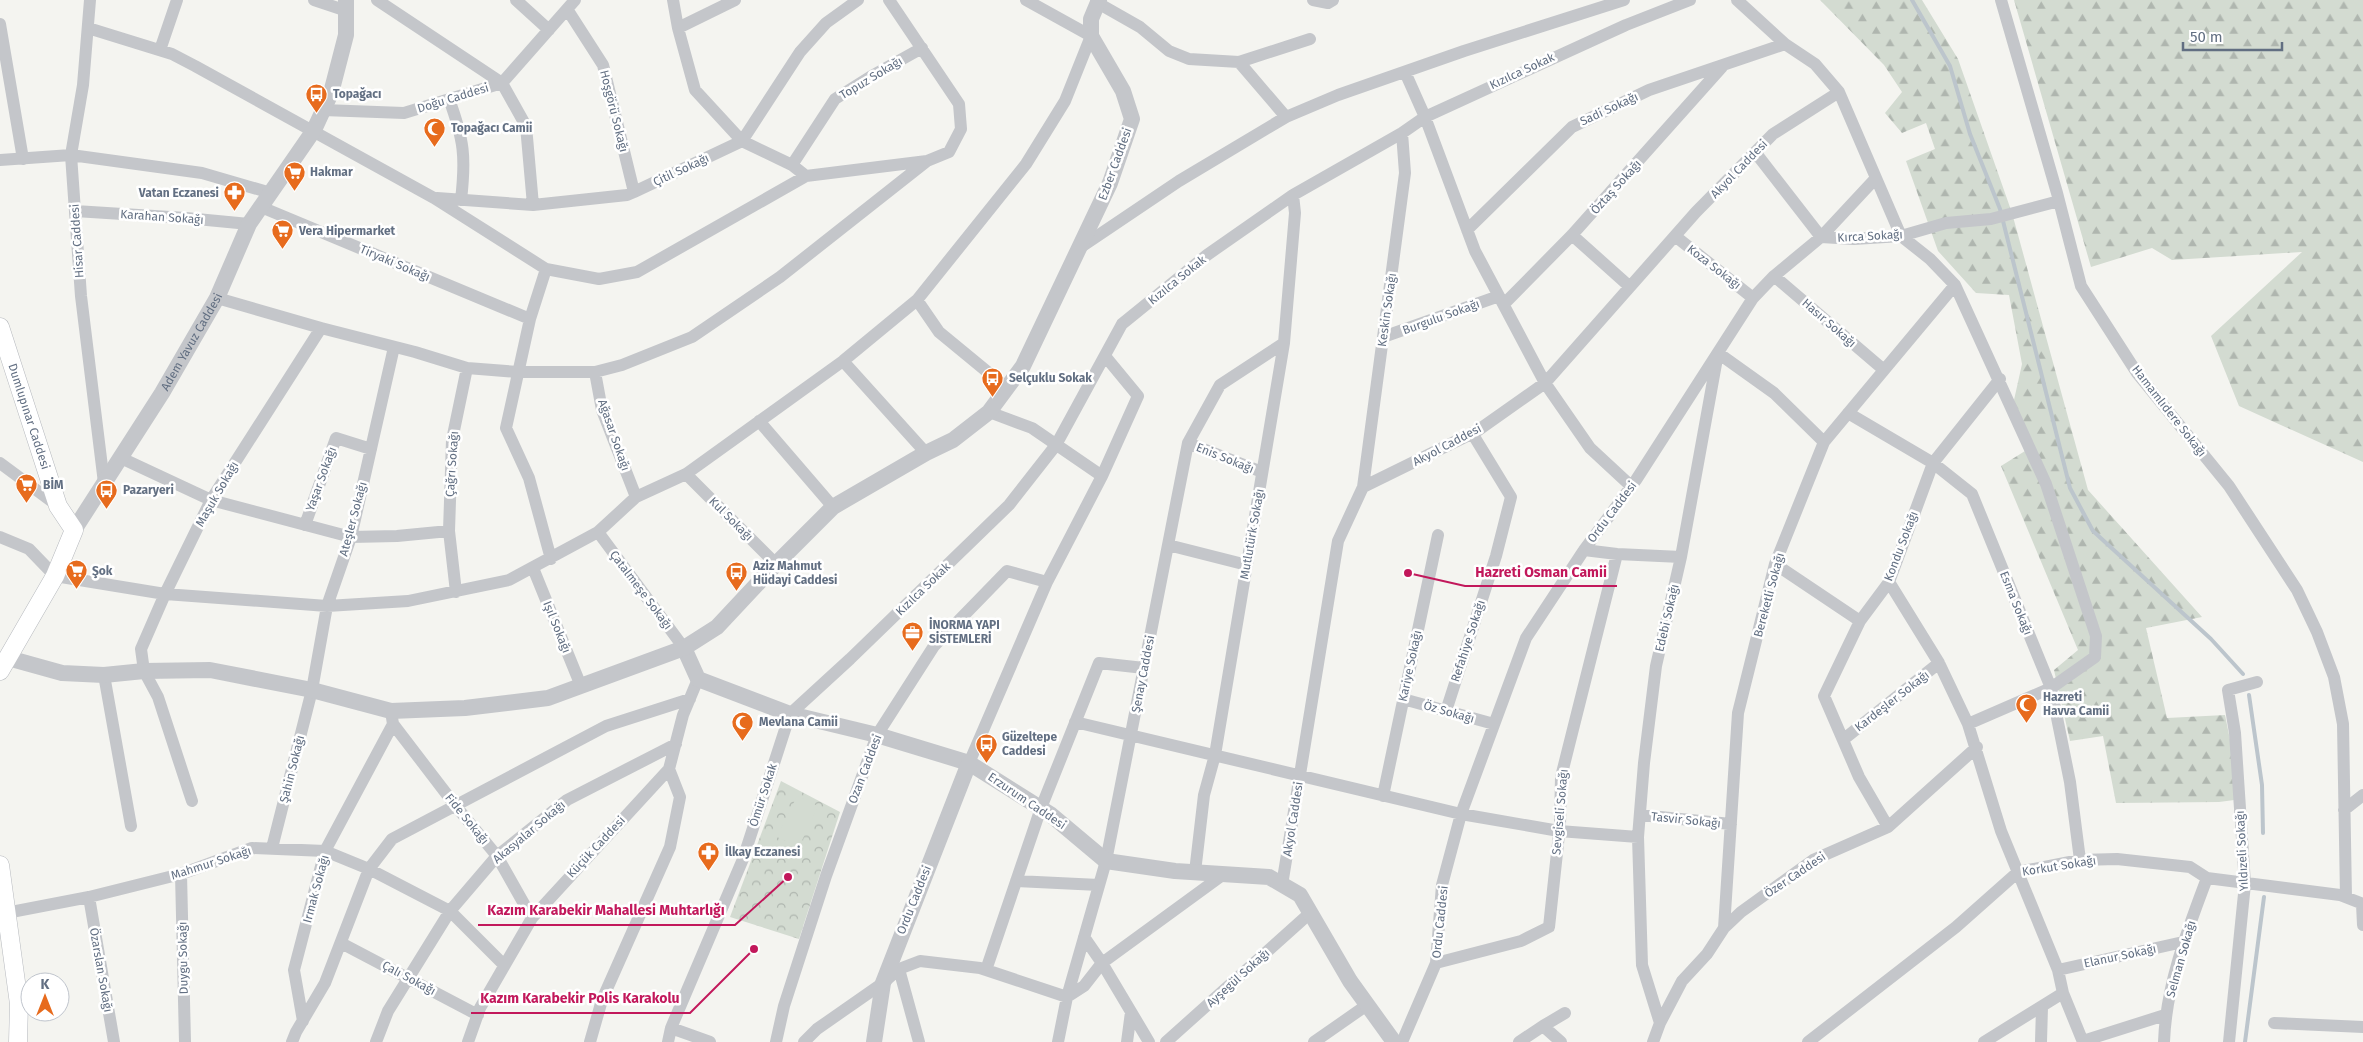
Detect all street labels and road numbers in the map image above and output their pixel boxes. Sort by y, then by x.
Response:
street label: Kızılca Sokak [1487,49,1557,92]
street label: Topuz Sokağı [837,54,905,102]
street label: Hoşgörü Sokağı [597,68,631,154]
street label: Doğu Caddesi [416,80,490,116]
street label: Sadi Sokağı [1578,89,1640,129]
street label: Ezber Caddesi [1095,126,1135,202]
street label: Akyol Caddesi [1708,137,1770,201]
street label: Çitil Sokağı [651,151,711,189]
street label: Öztaş Sokağı [1586,156,1644,217]
street label: Hisar Caddesi [67,203,87,279]
street label: Karahan Sokağı [120,207,204,227]
street label: Kırca Sokağı [1837,227,1903,245]
street label: Tiryaki Sokağı [358,242,432,284]
street label: Koza Sokağı [1684,242,1744,292]
street label: Kızılca Sokak [1145,252,1209,307]
street label: Keskin Sokağı [1375,272,1399,348]
street label: Adem Yavuz Caddesi [158,291,225,393]
street label: Hasır Sokağı [1799,296,1859,350]
street label: Burgulu Sokağı [1401,297,1481,337]
street label: Dumlupınar Caddesi [5,362,53,471]
street label: Hamamlıdere Sokağı [2129,363,2209,459]
street label: Ağasar Sokağı [595,397,633,473]
street label: Akyol Caddesi [1410,421,1484,469]
street label: Çağrı Sokağı [443,431,461,497]
street label: Enis Sokağı [1194,440,1256,476]
street label: Yaşar Sokağı [303,445,339,513]
street label: Maşuk Sokağı [193,459,241,529]
street label: Ordu Caddesi [1584,479,1640,545]
street label: Ateşler Sokağı [336,480,370,558]
street label: Mutlutürk Sokağı [1237,488,1267,580]
street label: Kul Sokağı [706,494,756,544]
street label: Kondu Sokağı [1881,509,1921,583]
street label: Çatalmeşe Sokağı [607,548,675,632]
street label: Bereketli Sokağı [1751,551,1787,639]
street label: Kızılca Sokak [893,559,954,618]
street label: Esma Sokağı [1997,569,2035,637]
street label: Edebi Sokağı [1652,583,1682,653]
street label: Refahiye Sokağı [1448,598,1488,684]
street label: Işıl Sokağı [540,599,574,655]
street label: Kariye Sokağı [1396,629,1424,703]
street label: Şenay Caddesi [1129,634,1157,714]
street label: Kardeşler Sokağı [1852,668,1932,734]
street label: Öz Sokağı [1422,696,1477,726]
street label: Ozan Caddesi [845,732,885,806]
street label: Şahin Sokağı [277,734,307,804]
street label: Ömür Sokak [744,760,780,828]
street label: Sevgiseli Sokağı [1549,768,1571,856]
street label: Erzurum Caddesi [985,770,1069,832]
street label: Akyol Caddesi [1280,781,1306,857]
street label: Fide Sokağı [442,791,492,847]
street label: Akasyalar Sokağı [490,798,568,866]
street label: Tasvir Sokağı [1650,809,1722,831]
street label: Yıldızeli Sokağı [2233,810,2251,892]
street label: Küçük Caddesi [564,813,628,881]
street label: Mahmur Sokağı [169,843,253,883]
street label: Özer Caddesi [1761,848,1828,901]
street label: Irmak Sokağı [300,853,332,925]
street label: Korkut Sokağı [2021,853,2097,879]
street label: Ordu Caddesi [894,864,934,936]
street label: Ordu Caddesi [1429,885,1451,959]
street label: Selman Sokağı [2163,919,2199,999]
street label: Duygu Sokağı [175,922,191,994]
street label: Özarslan Sokağı [87,926,117,1013]
street label: Elanur Sokağı [2082,941,2158,971]
street label: Ayşegül Sokağı [1204,946,1272,1010]
street label: Çalı Sokağı [380,958,438,998]

